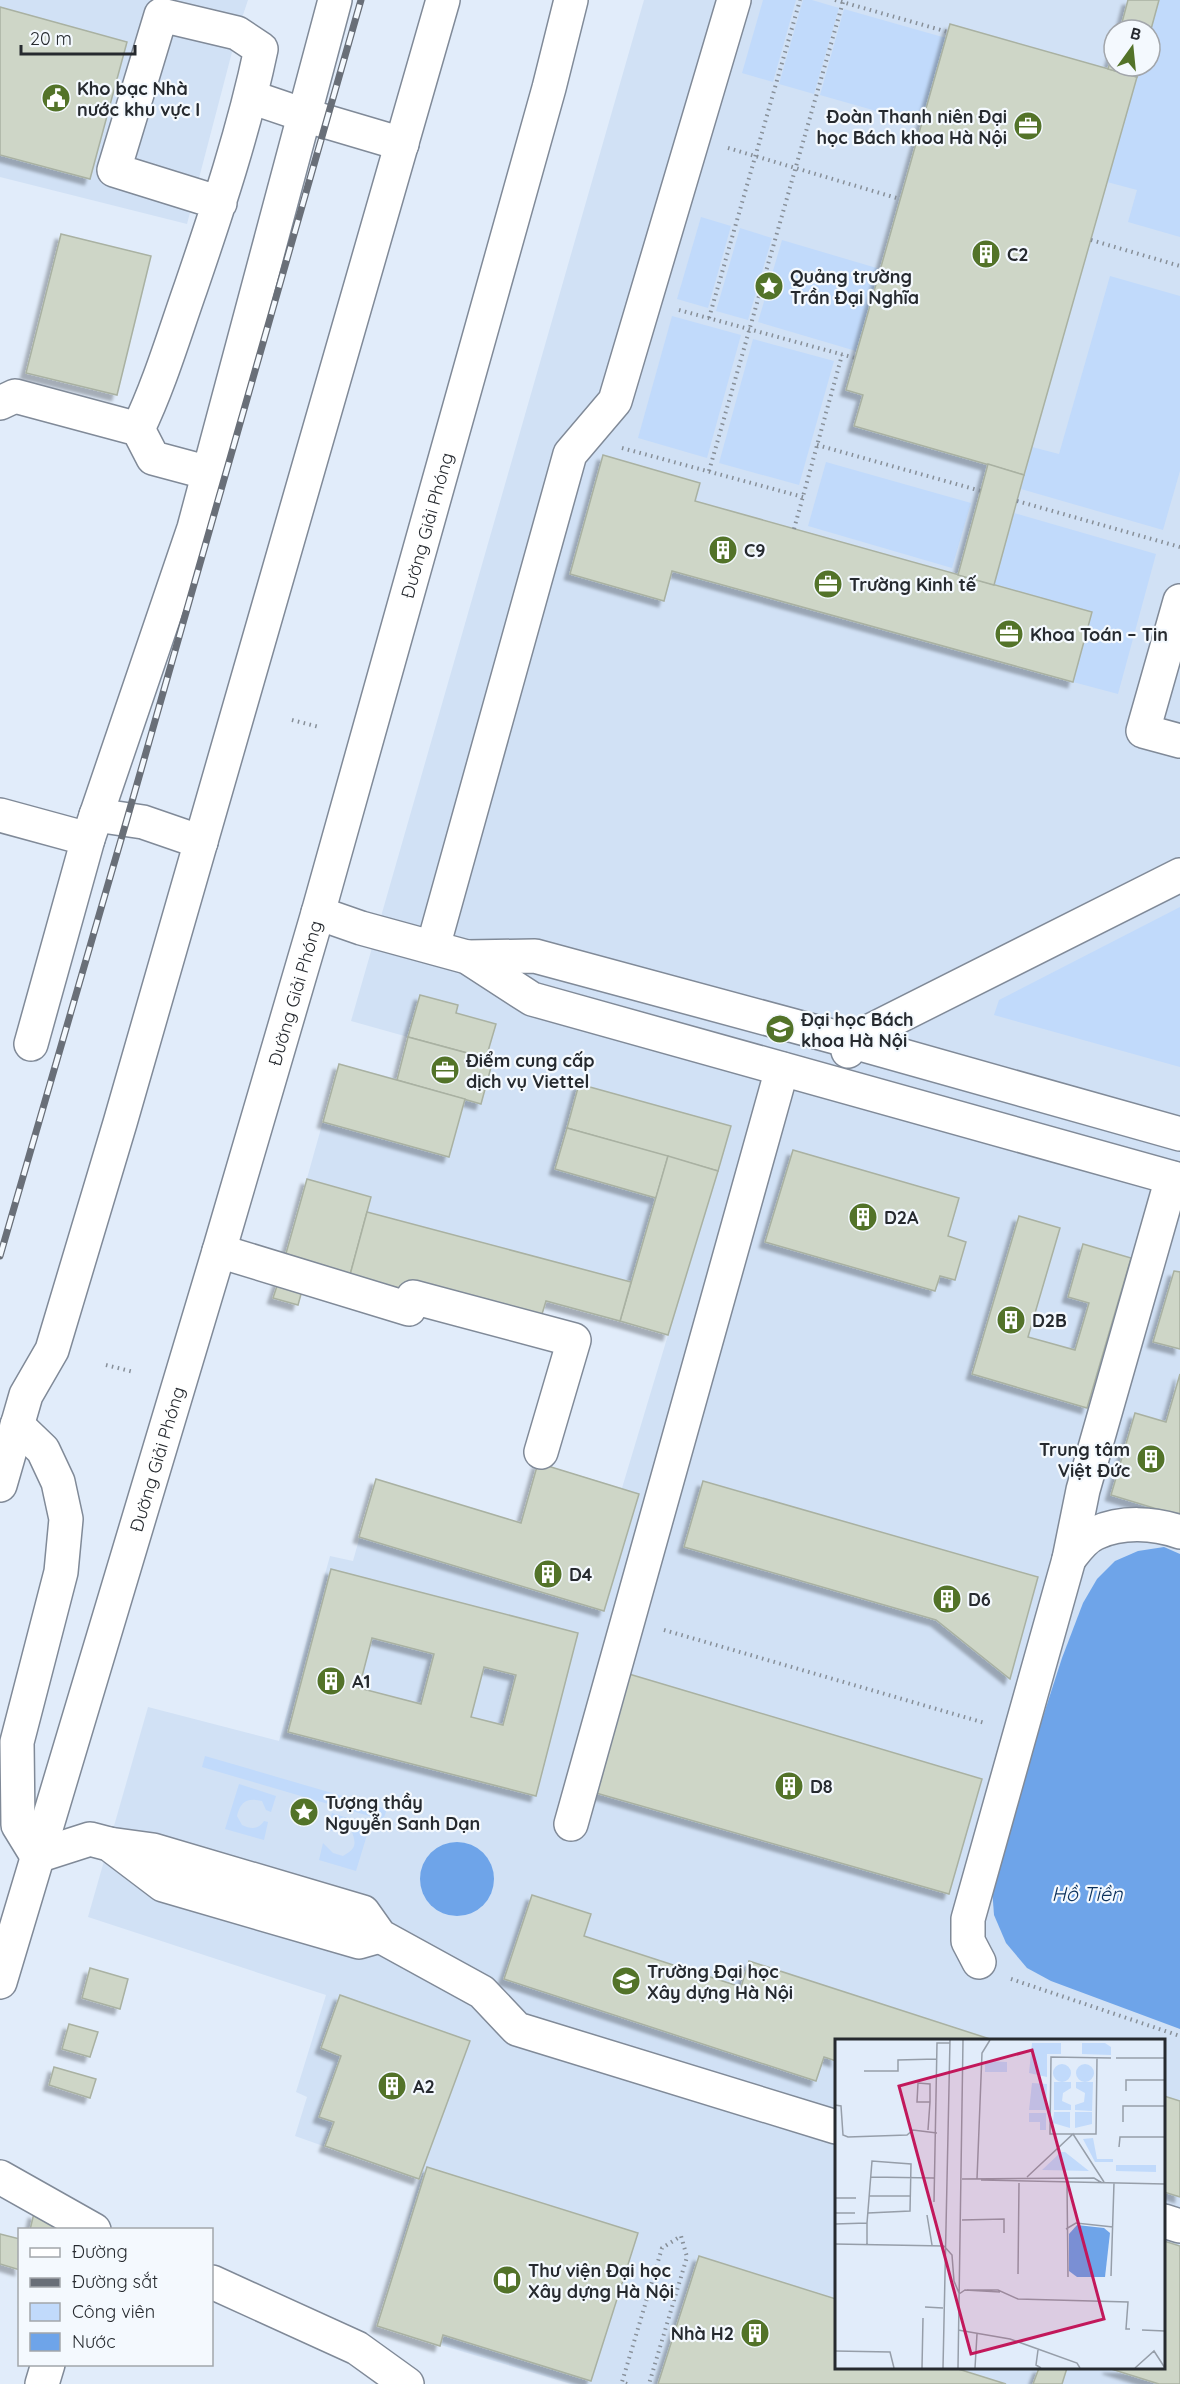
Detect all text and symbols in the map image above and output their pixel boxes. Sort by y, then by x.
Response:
scale bar [21,18,135,56]
north arrow [1102,18,1162,78]
text: B [1128,22,1144,45]
text: 20 m [30,27,72,50]
place label: Kho bạc Nhà nước khu vực I [77,77,200,121]
public building icon: Kho bạc Nhà nước khu vực I [40,82,72,114]
place label: Đoàn Thanh niên Đại học Bách khoa Hà Nội [817,105,1007,149]
office icon: Đoàn Thanh niên Đại học Bách khoa Hà Nội [1012,110,1044,142]
building icon: C2 [970,238,1002,270]
place label: C2 [1007,243,1029,266]
place label: Quảng trường Trần Đại Nghĩa [790,265,919,309]
place icon: Quảng trường Trần Đại Nghĩa [753,270,785,302]
street label: Đường Giải Phóng [395,450,458,601]
building icon: C9 [707,534,739,566]
place label: C9 [744,539,766,562]
office icon: Trường Kinh tế [812,568,844,600]
place label: Trường Kinh tế [849,573,977,596]
office icon: Khoa Toán – Tin [993,618,1025,650]
place label: Khoa Toán – Tin [1030,623,1168,646]
street label: Đường Giải Phóng [262,918,327,1068]
place label: Đại học Bách khoa Hà Nội [800,1008,914,1052]
school or university icon: Đại học Bách khoa Hà Nội [764,1013,796,1045]
place label: Điểm cung cấp dịch vụ Viettel [465,1049,595,1093]
office icon: Điểm cung cấp dịch vụ Viettel [429,1054,461,1086]
building icon: D2A [847,1201,879,1233]
place label: D2A [884,1206,919,1229]
building icon: D2B [995,1304,1027,1336]
place label: D2B [1032,1309,1067,1332]
street label: Đường Giải Phóng [124,1384,189,1534]
place label: Trung tâm Việt Đức [1039,1438,1130,1482]
building icon: Trung tâm Việt Đức [1135,1443,1167,1475]
building icon: D4 [532,1558,564,1590]
place label: D4 [569,1563,593,1586]
building icon: D6 [931,1583,963,1615]
place label: D6 [968,1588,991,1611]
building icon: A1 [315,1665,347,1697]
place label: A1 [352,1670,371,1693]
building icon: D8 [773,1770,805,1802]
place label: D8 [810,1775,833,1798]
place label: Tượng thầy Nguyễn Sanh Dạn [325,1791,480,1835]
place icon: Tượng thầy Nguyễn Sanh Dạn [288,1796,320,1828]
water label: Hồ Tiền [1051,1881,1123,1906]
place label: Trường Đại học Xây dựng Hà Nội [647,1960,793,2004]
school or university icon: Trường Đại học Xây dựng Hà Nội [610,1965,642,1997]
inset map [835,2039,1165,2369]
building icon: A2 [376,2070,408,2102]
place label: A2 [413,2075,435,2098]
legend [18,2228,213,2366]
text: Đường [72,2240,128,2263]
place label: Thư viện Đại học Xây dựng Hà Nội [528,2259,674,2303]
library icon: Thư viện Đại học Xây dựng Hà Nội [491,2264,523,2296]
text: Đường sắt [72,2270,158,2293]
text: Công viên [72,2300,155,2323]
building icon: Nhà H2 [739,2317,771,2349]
place label: Nhà H2 [671,2322,734,2345]
text: Nước [72,2330,116,2353]

